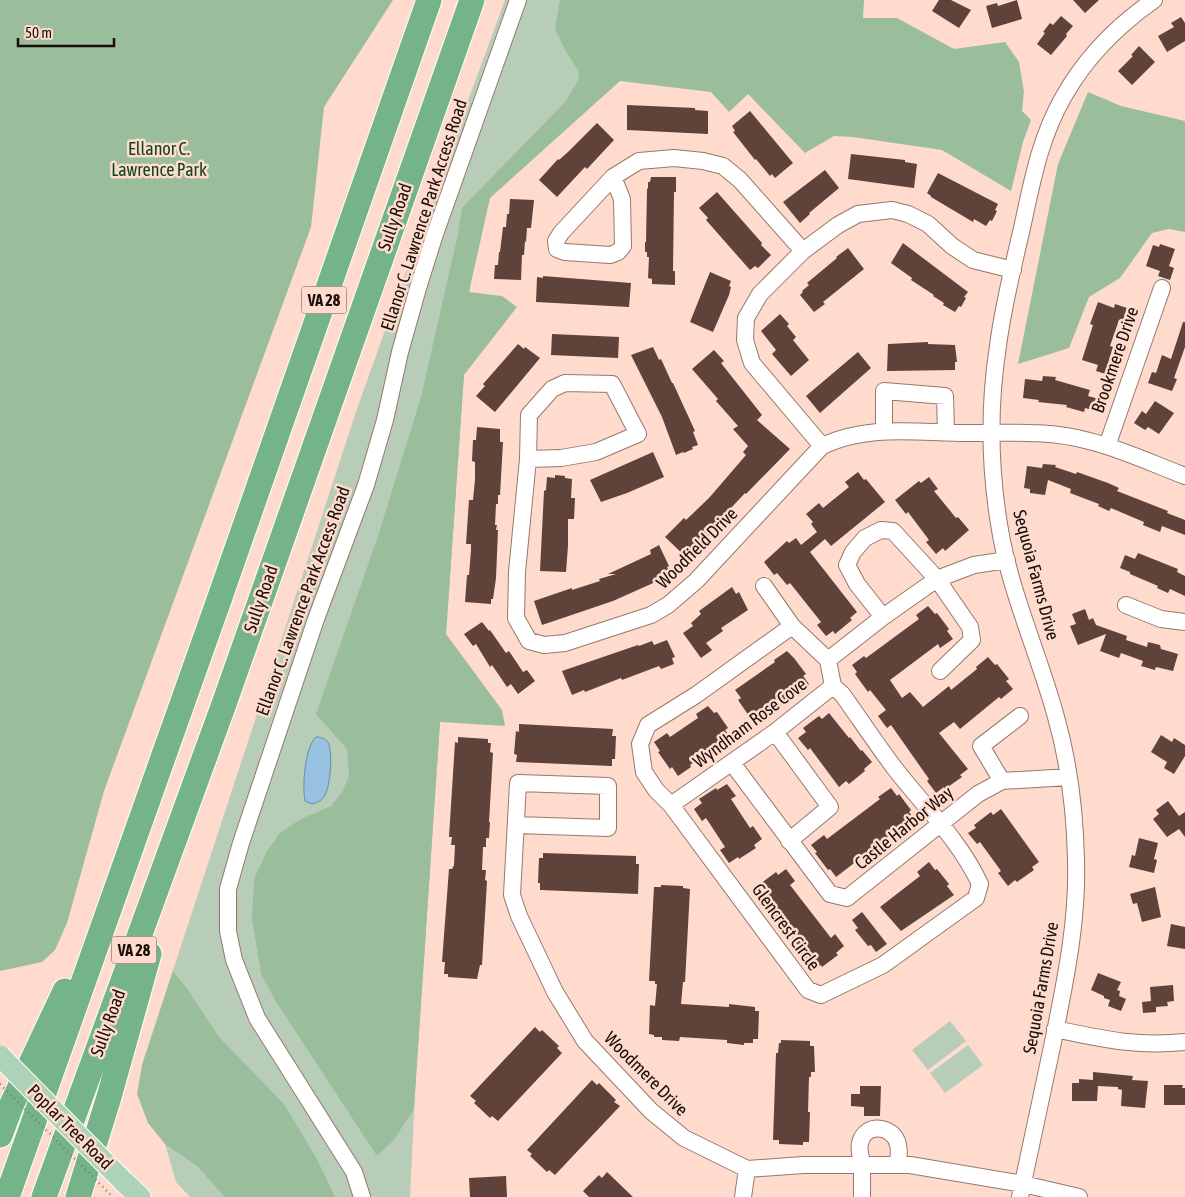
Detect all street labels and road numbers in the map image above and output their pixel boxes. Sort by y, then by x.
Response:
street label: Ellanor C. Lawrence Park Access Road [376,96,471,333]
street label: Sully Road [373,180,416,253]
road number: VA 28 [302,286,346,314]
street label: Brookmere Drive [1087,304,1142,416]
street label: Ellanor C. Lawrence Park Access Road [251,483,354,718]
street label: Woodfield Drive [652,503,741,592]
street label: Sequoia Farms Drive [1009,508,1064,642]
street label: Sully Road [239,562,282,635]
street label: Wyndham Rose Cove [689,673,811,772]
street label: Castle Harbor Way [850,782,957,874]
street label: Glencrest Circle [748,879,825,974]
street label: Sequoia Farms Drive [1019,920,1062,1056]
road number: VA 28 [112,936,156,964]
street label: Sully Road [86,986,129,1059]
street label: Woodmere Drive [600,1027,693,1120]
street label: Poplar Tree Road [23,1080,117,1174]

